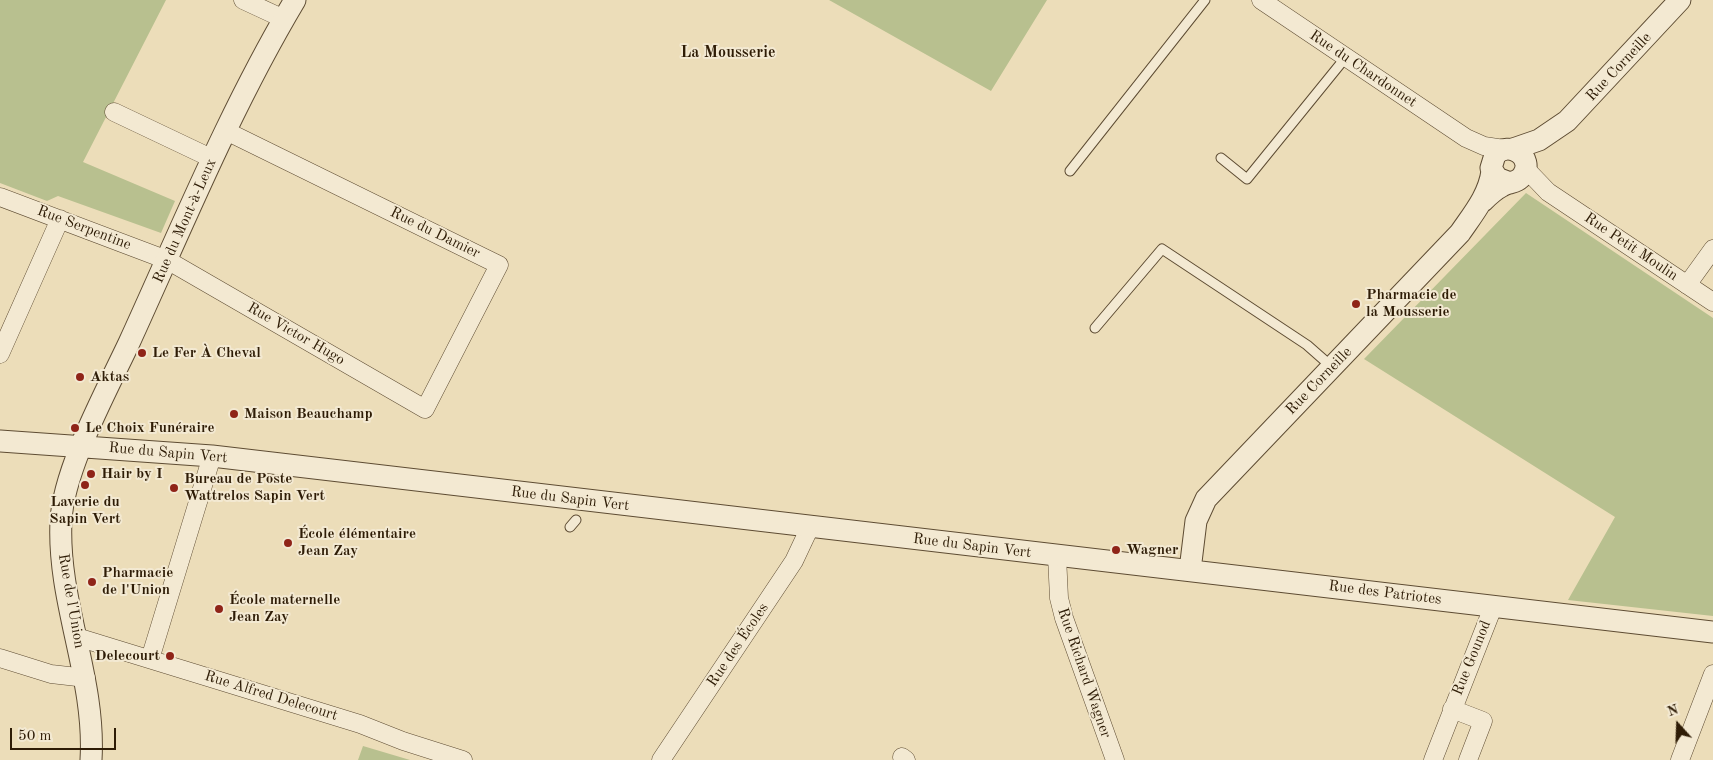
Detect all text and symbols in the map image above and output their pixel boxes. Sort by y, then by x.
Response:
street label: Rue du Chardonnet [1306,27,1420,111]
street label: Rue Corneille [1583,29,1655,105]
district label: La Mousserie [681,43,775,63]
street label: Rue du Mont-à-Leux [149,156,221,286]
street label: Rue Serpentine [34,202,134,254]
street label: Rue du Damier [387,203,483,263]
street label: Rue Petit Moulin [1581,209,1681,285]
place label: Pharmacie de la Mousserie [1366,286,1457,321]
marker: Pharmacie de la Mousserie [1350,298,1362,310]
street label: Rue Victor Hugo [244,299,348,369]
street label: Rue Corneille [1282,343,1356,419]
place label: Le Fer À Cheval [152,344,261,362]
marker: Le Fer À Cheval [136,347,148,359]
place label: Aktas [90,368,129,386]
marker: Aktas [74,371,86,383]
place label: Maison Beauchamp [244,405,373,423]
marker: Maison Beauchamp [228,408,240,420]
place label: Le Choix Funéraire [85,419,215,437]
marker: Le Choix Funéraire [69,422,81,434]
street label: Rue du Sapin Vert [108,439,228,467]
place label: Hair by I [101,465,163,483]
marker: Hair by I [85,468,97,480]
place label: Bureau de Poste Wattrelos Sapin Vert [184,470,325,505]
marker: Laverie du Sapin Vert [79,479,91,491]
marker: Bureau de Poste Wattrelos Sapin Vert [168,482,180,494]
street label: Rue du Sapin Vert [510,483,630,515]
place label: Laverie du Sapin Vert [49,493,121,528]
place label: École élémentaire Jean Zay [298,525,416,560]
street label: Rue du Sapin Vert [912,530,1032,562]
marker: École élémentaire Jean Zay [282,537,294,549]
place label: Wagner [1126,541,1179,559]
marker: Wagner [1110,544,1122,556]
street label: Rue de l'Union [54,552,88,650]
place label: Pharmacie de l'Union [102,564,173,599]
marker: Pharmacie de l'Union [86,576,98,588]
street label: Rue des Patriotes [1327,577,1443,609]
place label: École maternelle Jean Zay [229,591,340,626]
street label: Rue des Écoles [703,600,773,690]
marker: École maternelle Jean Zay [213,603,225,615]
street label: Rue Richard Wagner [1053,606,1115,740]
street label: Rue Gounod [1449,618,1495,698]
place label: Delecourt [95,647,160,665]
marker: Delecourt [164,650,176,662]
street label: Rue Alfred Delecourt [202,667,340,725]
north arrow [1653,700,1703,750]
text: N [1665,702,1680,719]
scale bar [12,718,119,750]
text: 50 m [18,729,52,744]

